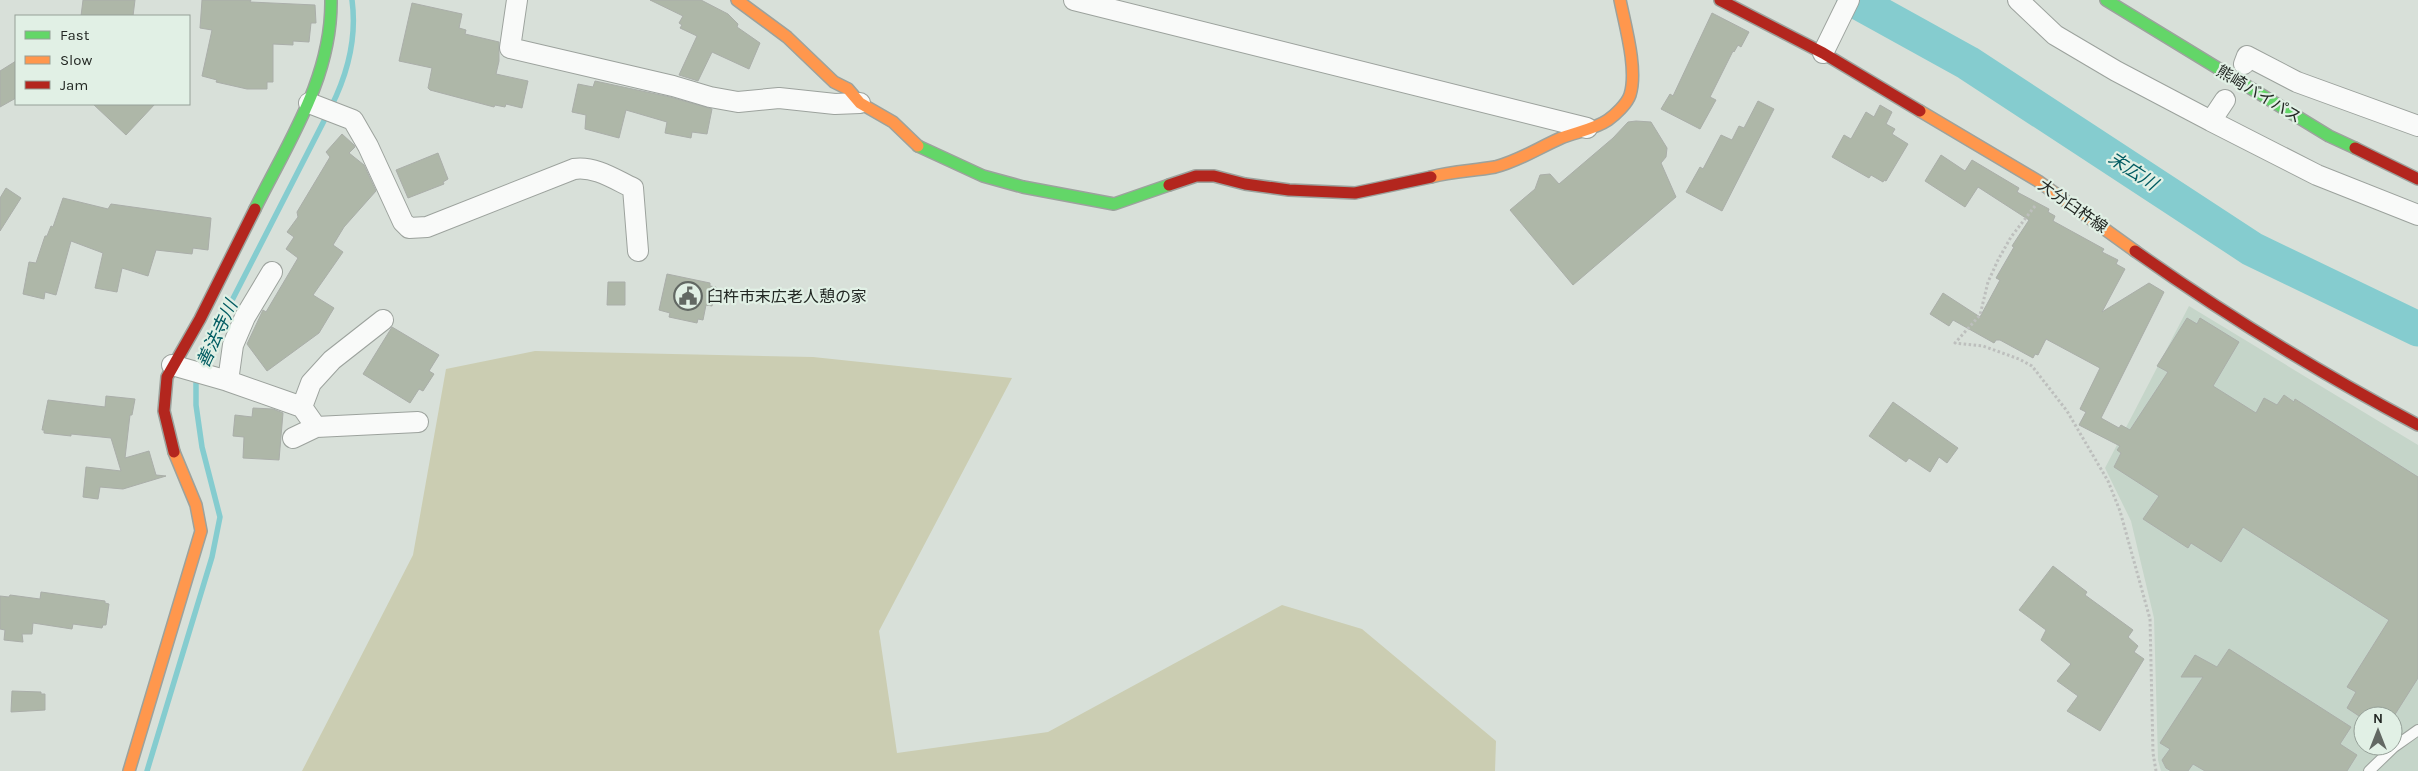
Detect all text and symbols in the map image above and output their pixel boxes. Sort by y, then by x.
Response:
legend [15,15,190,105]
text: Fast [60,26,90,44]
text: Slow [60,51,92,69]
street label: 熊崎バイパス [2213,61,2305,127]
text: Jam [60,76,88,94]
water label: 末広川 [2104,147,2163,196]
street label: 大分臼杵線 [2035,175,2111,237]
public building icon: 臼杵市末広老人憩の家 [673,281,703,311]
place label: 臼杵市末広老人憩の家 [707,287,867,306]
water label: 善法寺川 [192,295,243,371]
north arrow [2353,706,2403,756]
text: N [2373,710,2383,727]

